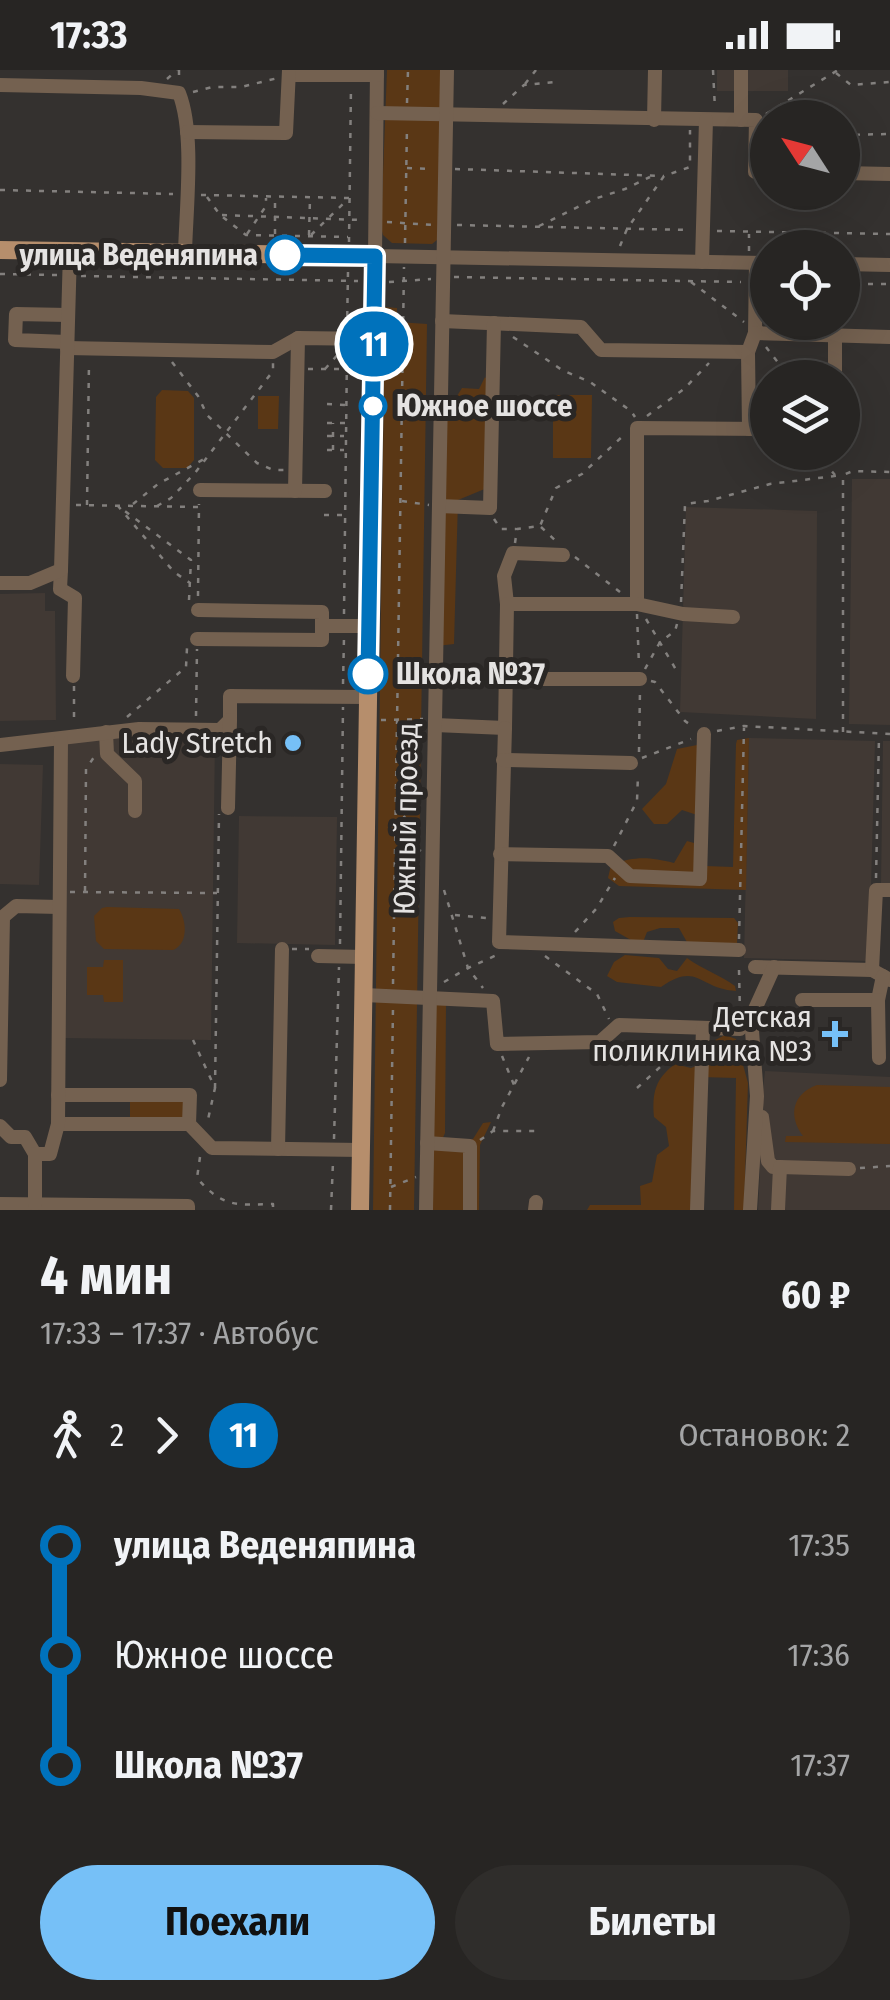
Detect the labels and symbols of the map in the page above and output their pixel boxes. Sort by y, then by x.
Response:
north arrow [750,100,860,210]
marker: улица Веденяпина [266,236,304,274]
place label: улица Веденяпина [19,237,258,273]
line badge: 11 [329,312,419,376]
place label: Южное шоссе [396,388,573,424]
marker: Южное шоссе [360,393,386,419]
marker: Школа №37 [349,655,387,693]
place label: Школа №37 [396,656,545,692]
street label: Южный проезд [386,723,426,915]
place label: Lady Stretch [122,725,273,761]
marker: Lady Stretch [282,732,304,754]
place label: Детская поликлиника №3 [592,999,812,1069]
marker: Детская поликлиника №3 [822,1021,848,1047]

